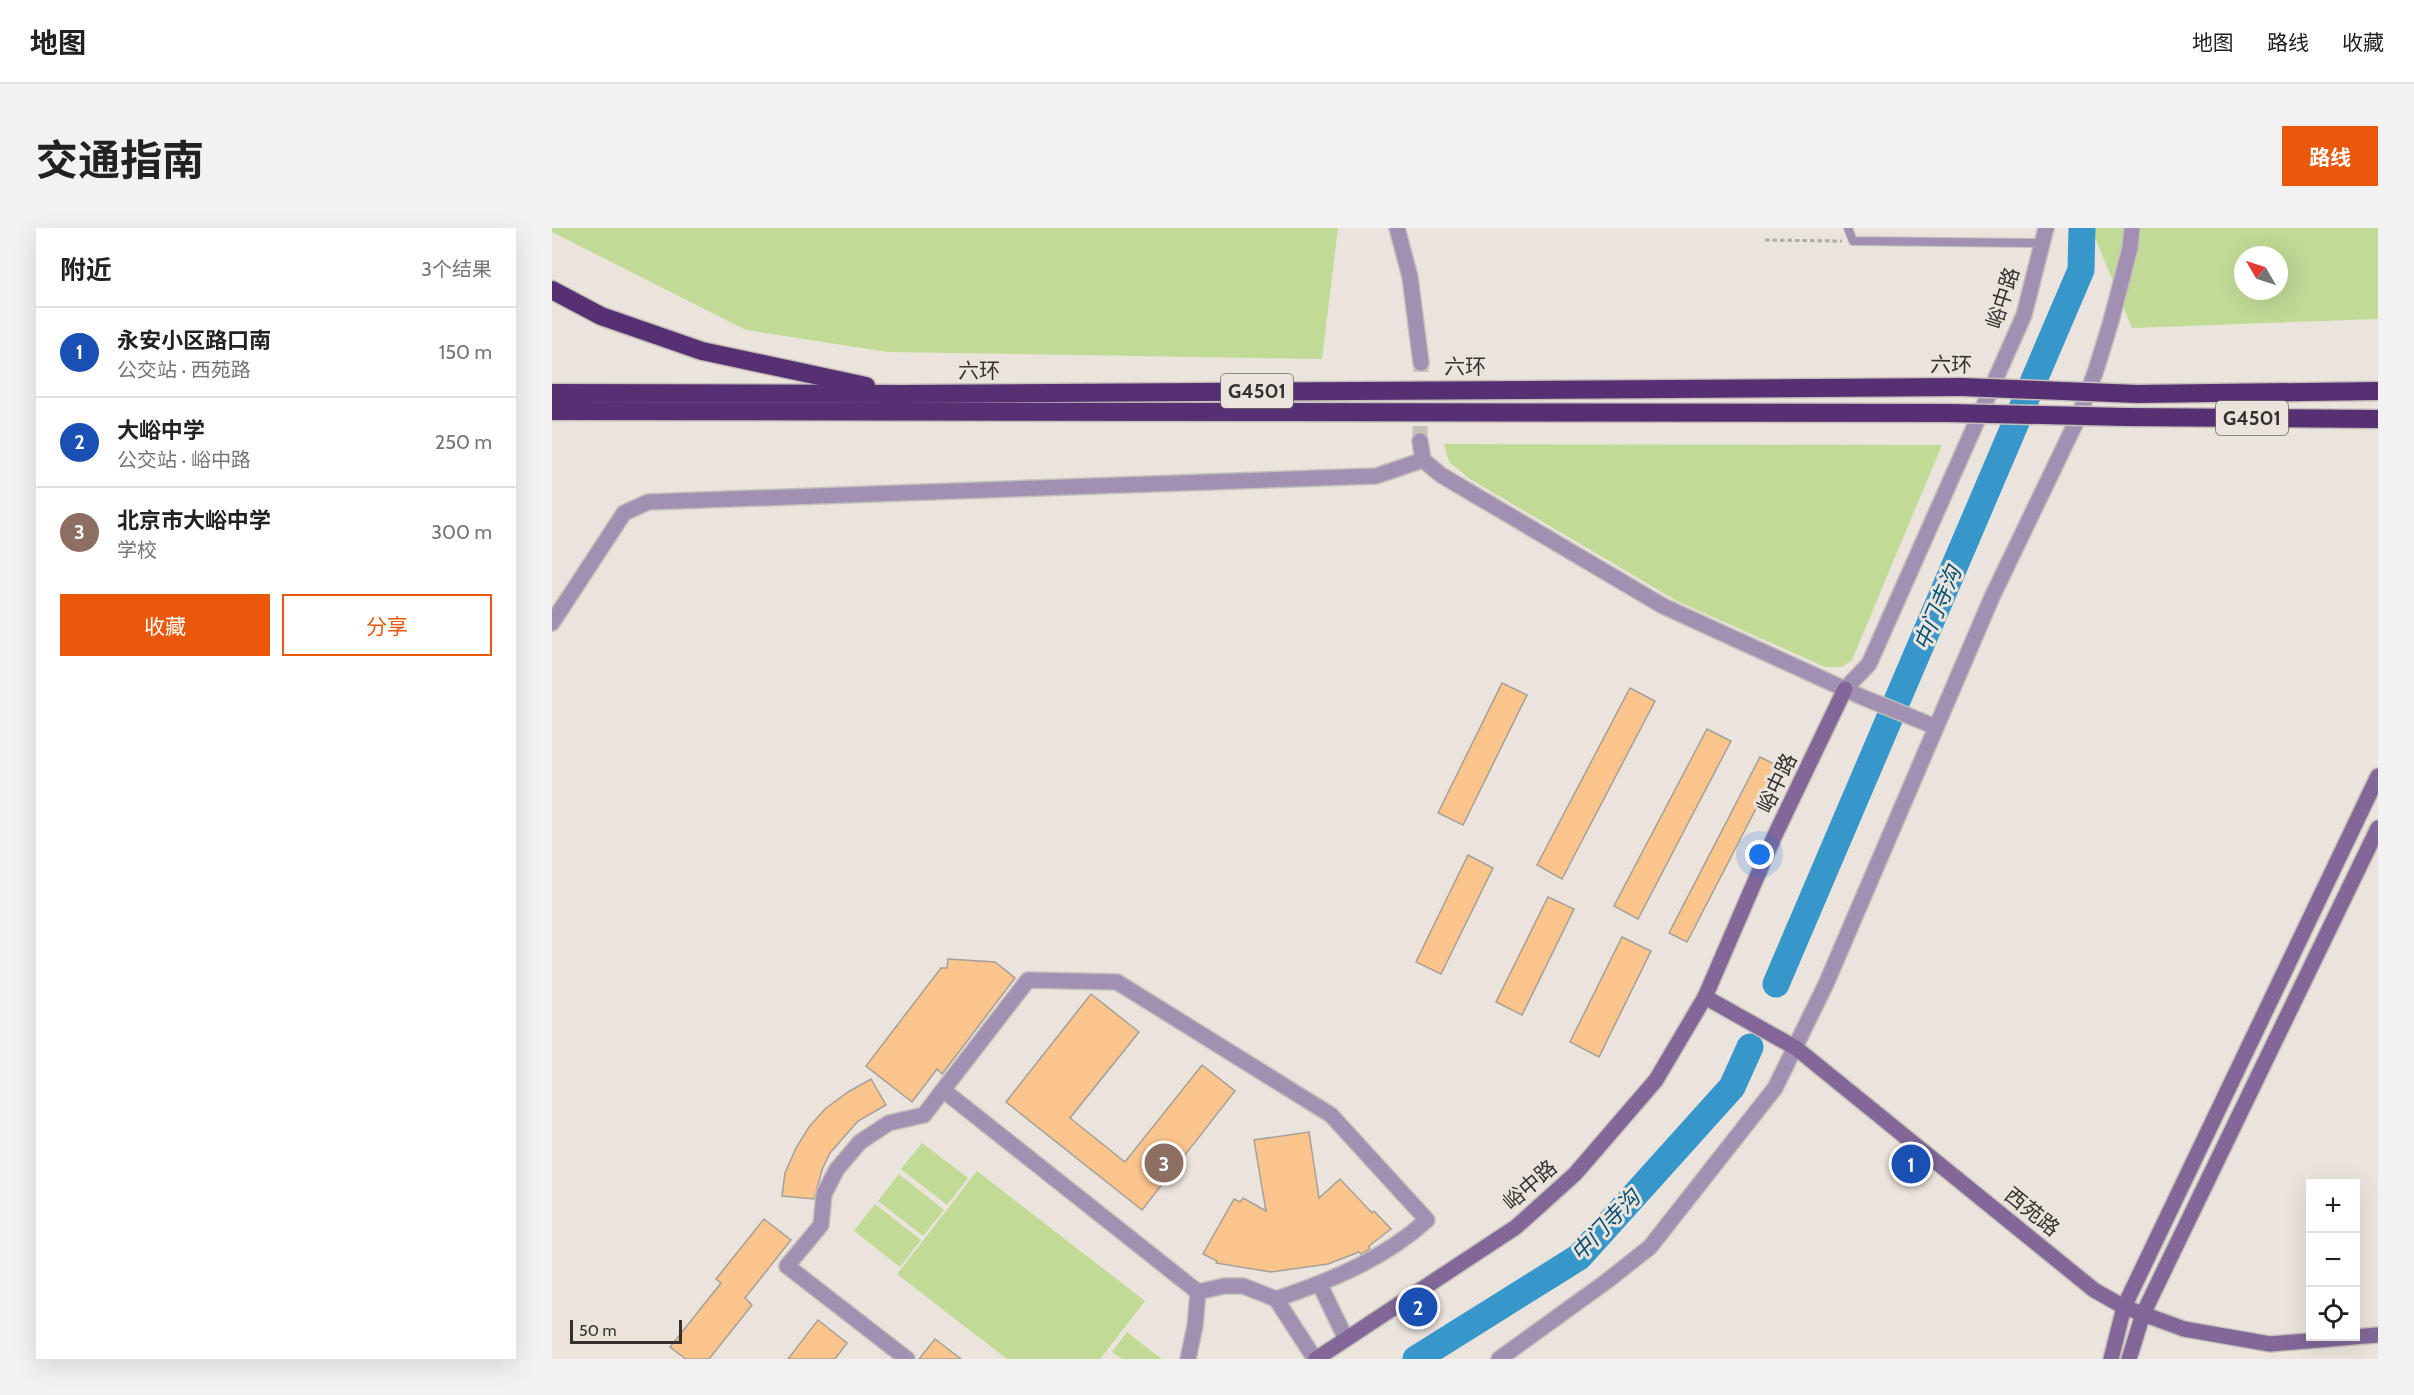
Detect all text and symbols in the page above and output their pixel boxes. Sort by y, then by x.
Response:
text: 地图 [30,26,86,60]
text: 地图 [2192,30,2234,55]
text: 路线 [2267,30,2309,55]
text: 收藏 [2342,30,2384,55]
button: 路线 [2282,126,2378,186]
text: 交通指南 [36,134,204,186]
north arrow [2234,246,2288,300]
text: 附近 [60,254,112,286]
text: 3个结果 [421,257,492,281]
street label: 峪中路 [1981,264,2024,332]
text: 永安小区路口南 [117,327,271,354]
text: 1 [76,340,83,364]
text: 150 m [439,340,492,364]
street label: 六环 [1930,352,1972,377]
street label: 六环 [1444,354,1486,379]
text: 公交站 · 西苑路 [117,358,251,382]
street label: 六环 [958,358,1000,383]
road number: G4501 [1221,374,1293,408]
road number: G4501 [2216,401,2288,435]
text: 大峪中学 [117,417,205,444]
text: 2 [74,430,85,454]
text: 250 m [435,430,492,454]
text: 公交站 · 峪中路 [117,448,251,472]
text: 北京市大峪中学 [117,507,271,534]
text: 3 [74,520,85,544]
text: 300 m [431,520,492,544]
text: 学校 [117,538,157,562]
water label: 中门寺沟 [1908,561,1968,654]
button: 收藏 [60,594,270,656]
button: 分享 [282,594,492,656]
street label: 峪中路 [1752,749,1802,817]
your location [1745,840,1774,869]
pin: 3 [1144,1140,1184,1186]
pin: 1 [1892,1142,1930,1186]
street label: 峪中路 [1498,1155,1562,1215]
map controls [2306,1179,2360,1341]
button: + [2306,1179,2360,1233]
street label: 西苑路 [2000,1182,2065,1241]
water label: 中门寺沟 [1565,1183,1647,1266]
button: − [2306,1233,2360,1287]
pin: 2 [1398,1284,1438,1330]
button: locate [2306,1287,2360,1341]
scale bar [570,1317,682,1344]
text: 50 m [579,1321,616,1340]

